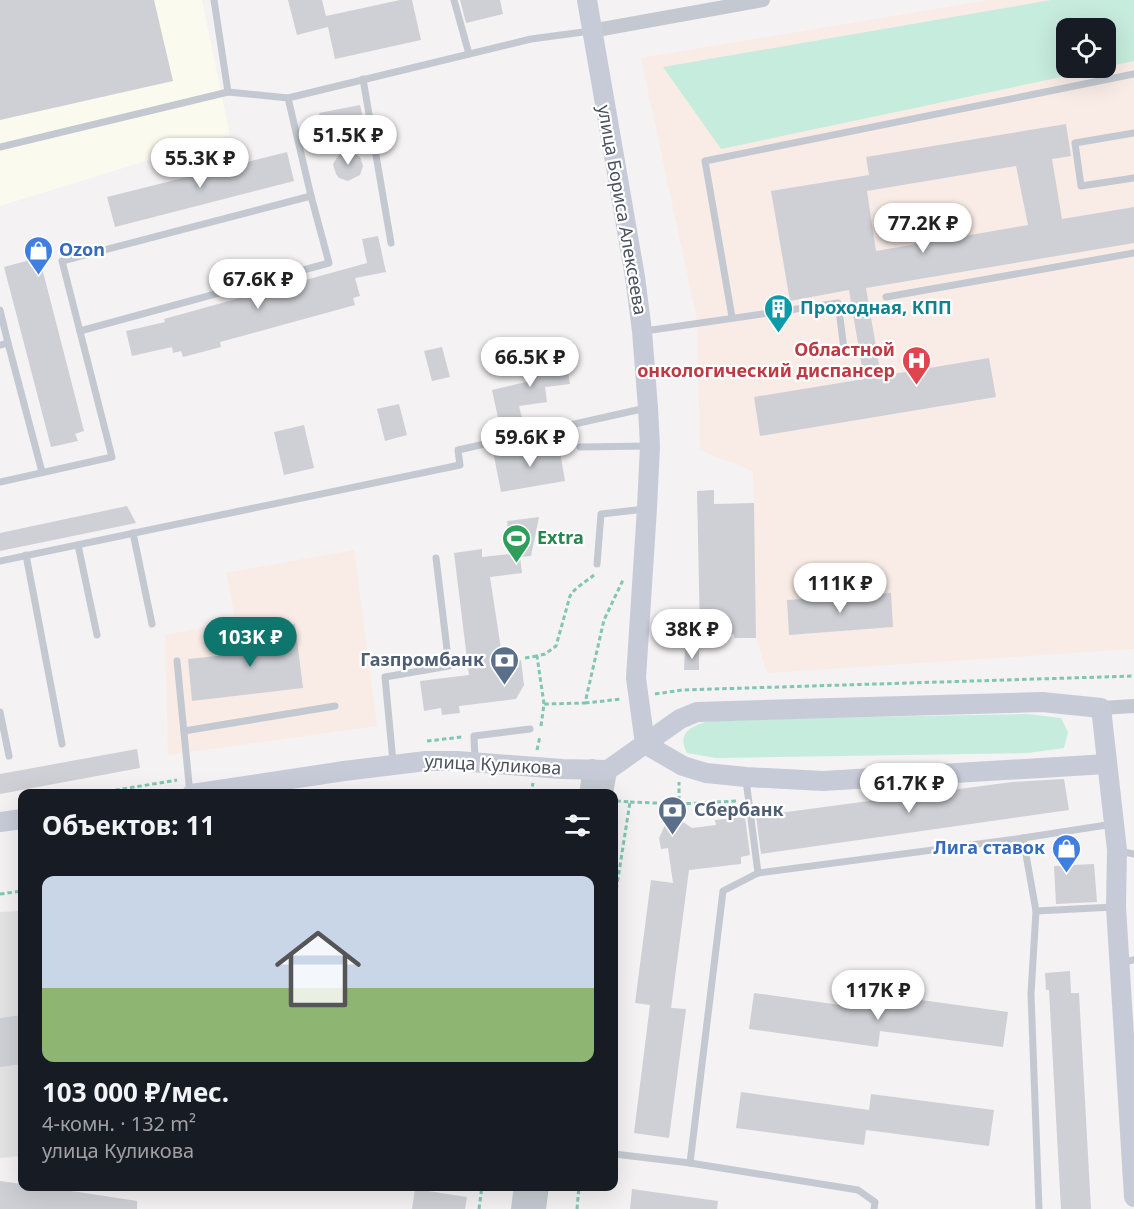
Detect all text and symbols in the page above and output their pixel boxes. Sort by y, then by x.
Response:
map controls [1056,18,1116,78]
button: locate [1056,18,1116,78]
street label: улица Бориса Алексеева [593,103,653,317]
pin: 51.5K ₽ [293,115,403,166]
text: 51.5K ₽ [313,121,383,148]
pin: 55.3K ₽ [145,138,255,189]
text: 55.3K ₽ [165,144,235,171]
pin: 77.2K ₽ [868,203,978,254]
text: 77.2K ₽ [888,209,958,236]
shop icon: Ozon [22,234,54,276]
place label: Ozon [59,237,105,261]
pin: 67.6K ₽ [203,259,313,310]
text: 67.6K ₽ [223,265,293,292]
building icon: Проходная, КПП [763,292,795,334]
place label: Проходная, КПП [800,295,952,319]
pin: 66.5K ₽ [475,337,585,388]
place label: Областной онкологический диспансер [637,337,895,382]
text: 66.5K ₽ [495,343,565,370]
hospital icon: Областной онкологический диспансер [900,344,932,386]
pin: 59.6K ₽ [475,417,585,468]
text: 59.6K ₽ [495,423,565,450]
sports icon: Extra [500,522,532,564]
place label: Extra [537,525,584,549]
pin: 111K ₽ [791,563,889,614]
text: 111K ₽ [808,569,872,596]
pin: 38K ₽ [650,609,734,660]
text: 38K ₽ [665,615,719,642]
pin: 103K ₽ [201,617,299,668]
text: 103K ₽ [218,623,282,650]
bank icon: Газпромбанк [489,644,521,686]
place label: Газпромбанк [360,647,484,671]
street label: улица Куликова [424,748,562,780]
pin: 61.7K ₽ [854,763,964,814]
text: 61.7K ₽ [874,769,944,796]
bank icon: Сбербанк [657,794,689,836]
place label: Сбербанк [694,797,784,821]
text: Объектов: 11 [42,807,215,843]
icon: filters [561,809,594,842]
shop icon: Лига ставок [1050,832,1082,874]
place label: Лига ставок [933,835,1045,859]
icon: home [264,915,372,1023]
pin: 117K ₽ [829,970,927,1021]
text: 117K ₽ [846,976,910,1003]
text: 103 000 ₽/мес. [42,1074,229,1110]
text: 4-комн. · 132 m² [42,1110,196,1137]
text: улица Куликова [42,1137,194,1164]

